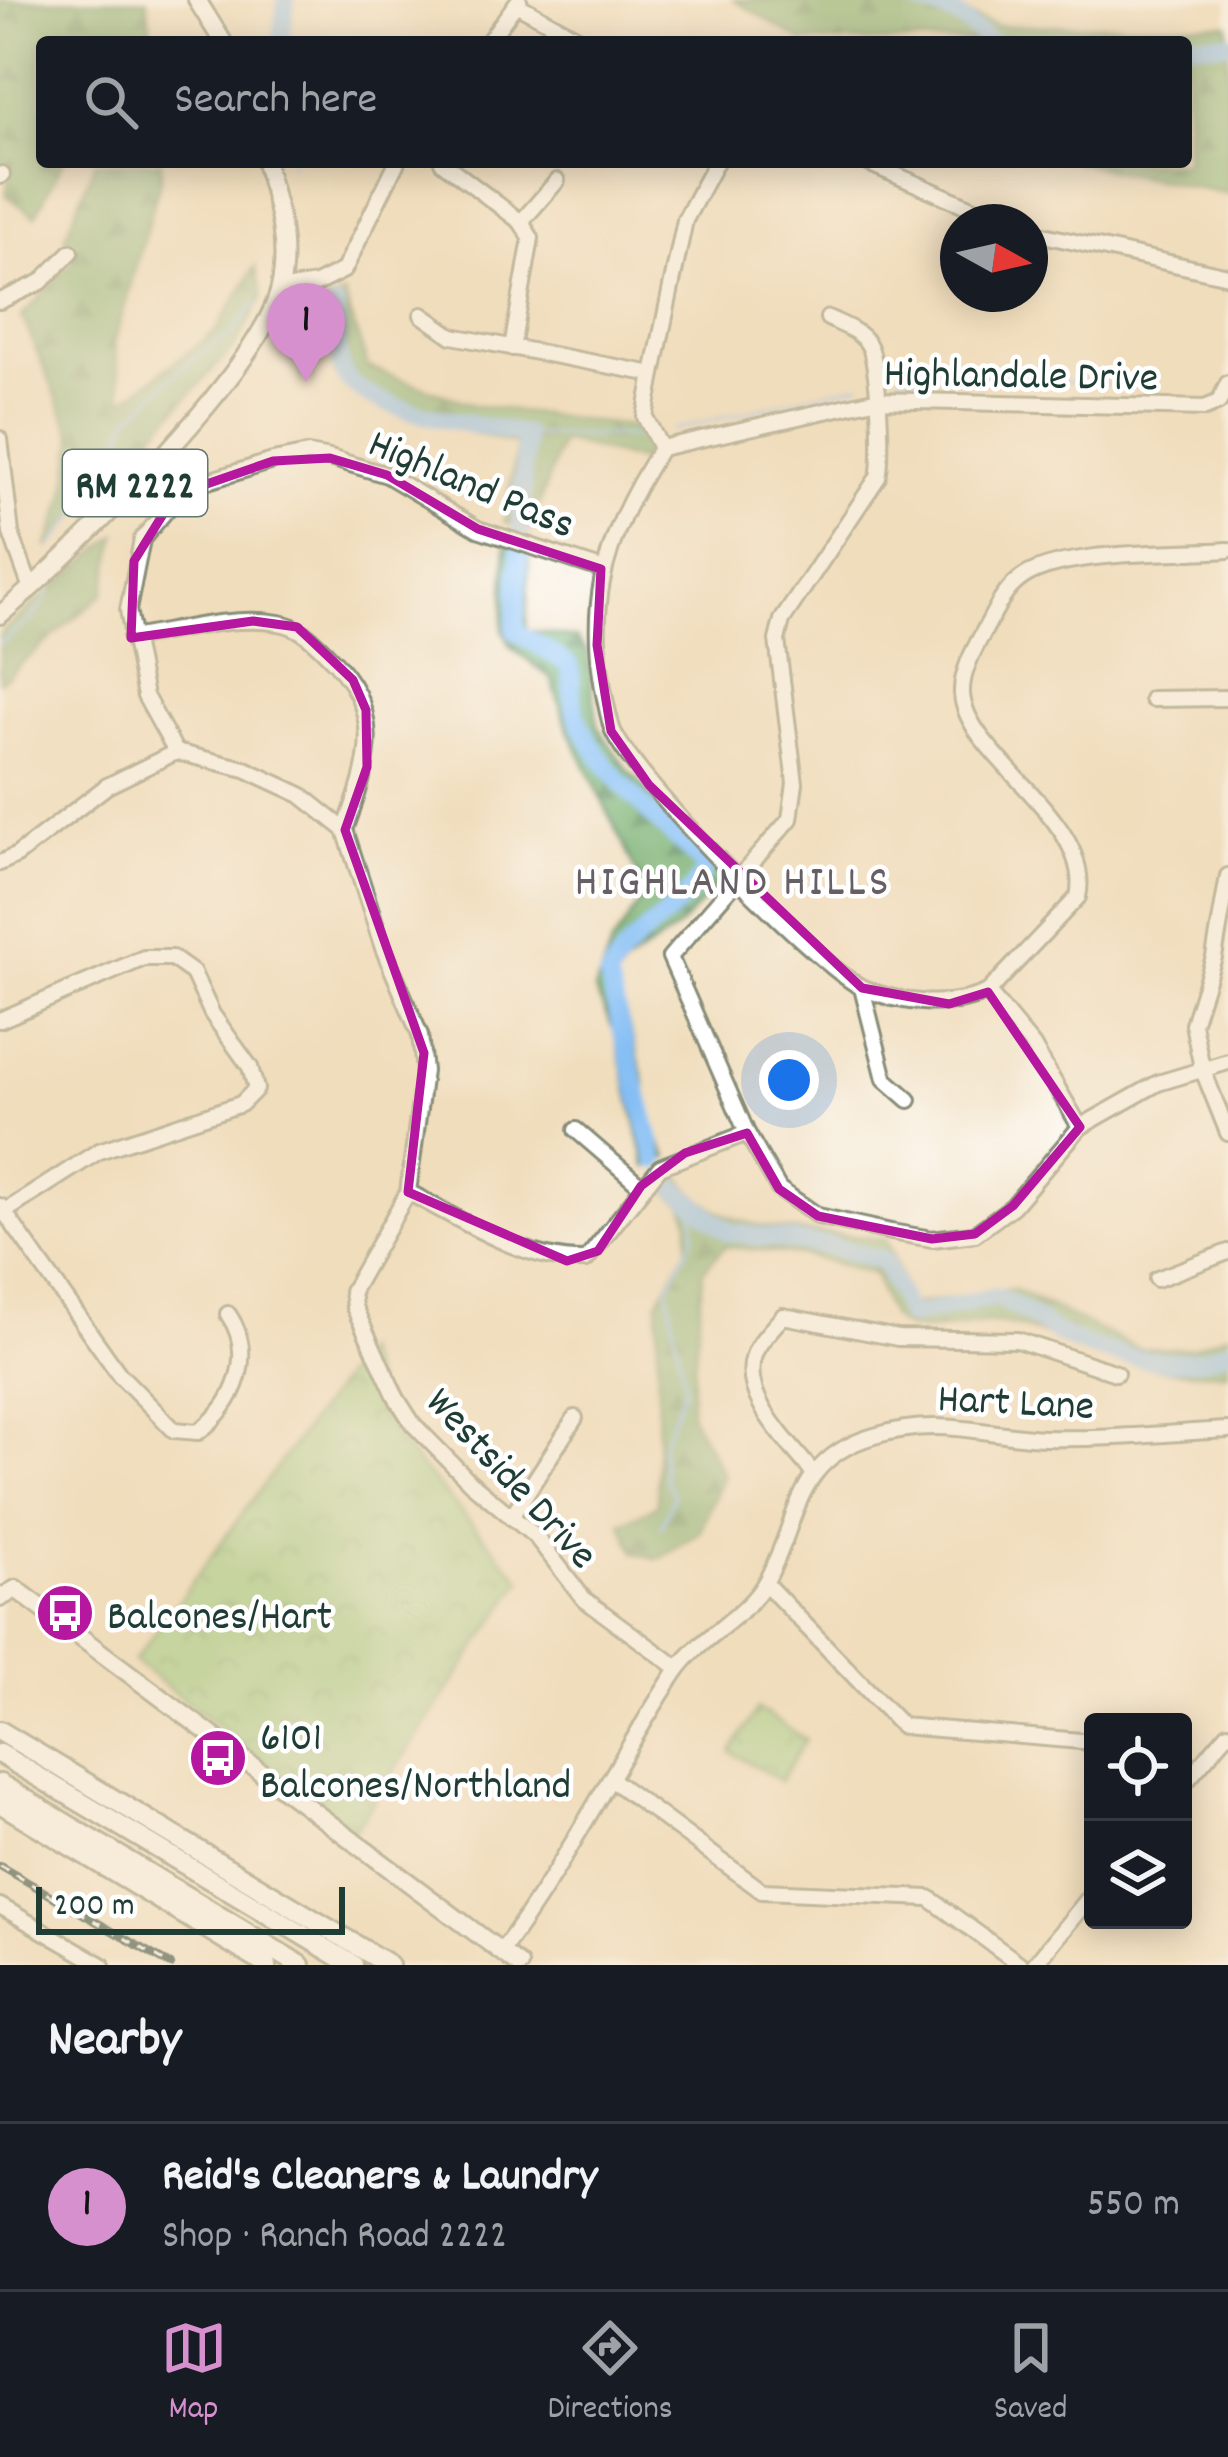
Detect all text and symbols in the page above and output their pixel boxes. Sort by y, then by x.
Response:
search box [36,36,1192,168]
icon: search [78,69,144,135]
text: Search here [174,70,377,134]
north arrow [940,204,1048,312]
pin: 1 [267,283,345,382]
street label: Highlandale Drive [883,347,1159,411]
street label: Highland Pass [358,417,583,558]
road number: RM 2222 [63,450,207,516]
district label: HIGHLAND HILLS [574,853,892,917]
your location [759,1050,819,1110]
street label: Hart Lane [936,1372,1095,1440]
street label: Westside Drive [409,1376,609,1585]
bus stop icon: Balcones/Hart [34,1582,96,1644]
place label: Balcones/Hart [107,1590,332,1650]
place label: 6101 Balcones/Northland [260,1711,571,1819]
map controls [1084,1713,1192,1929]
button: locate [1084,1713,1192,1821]
bus stop icon: 6101 Balcones/Northland [187,1727,249,1789]
button: layers [1084,1821,1192,1929]
scale bar [36,1881,345,1934]
text: 200 m [54,1884,135,1931]
text: Nearby [48,2007,181,2079]
text: Reid's Cleaners & Laundry [162,2147,597,2211]
text: 1 [83,2179,91,2234]
text: 550 m [1087,2179,1180,2234]
text: Shop · Ranch Road 2222 [162,2211,507,2266]
tab: Map [161,2315,227,2434]
tab: Directions [548,2315,673,2434]
tab: Saved [994,2315,1067,2434]

